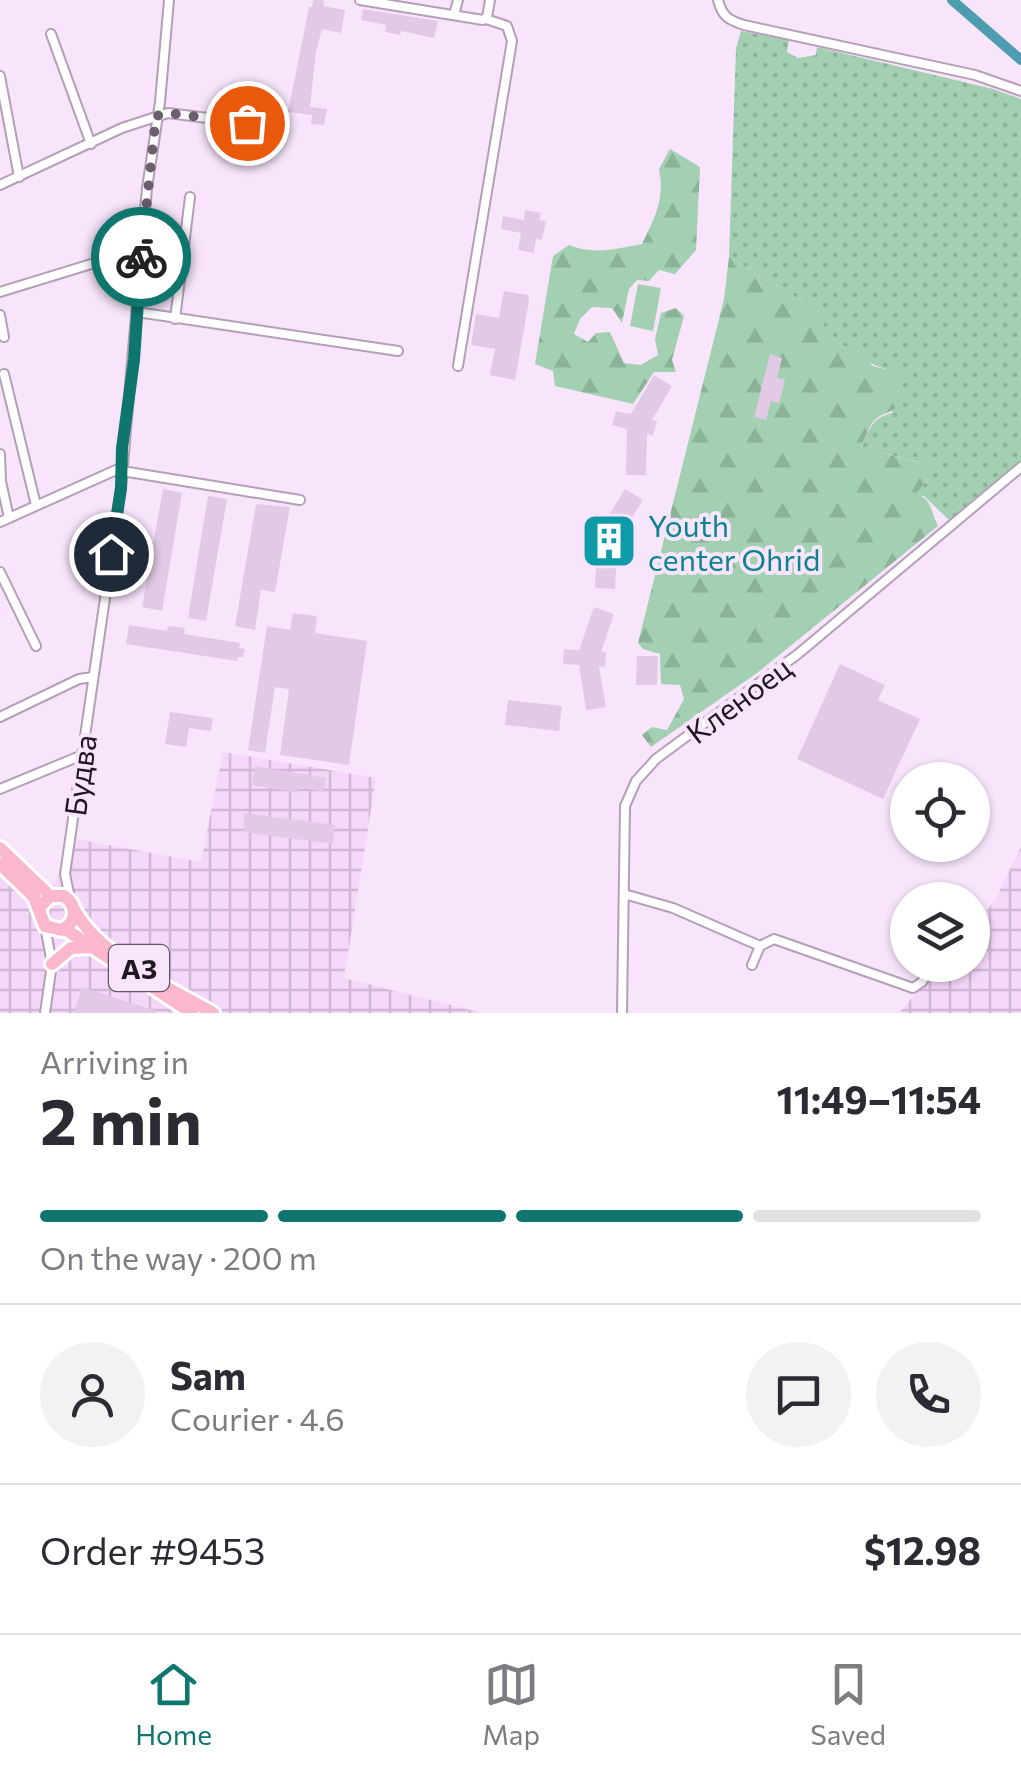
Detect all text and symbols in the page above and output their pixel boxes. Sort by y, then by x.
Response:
pin [205,81,290,166]
icon: bag [220,96,275,151]
courier [91,207,191,307]
icon: bike [114,230,169,285]
place label: Youth center Ohrid [648,506,820,577]
building icon: Youth center Ohrid [579,511,639,571]
pin [69,512,154,597]
icon: home [84,527,139,582]
street label: Кленоец [678,648,798,750]
street label: Будва [55,732,103,818]
map controls [890,762,990,982]
button: locate [890,762,990,862]
button: layers [890,882,990,982]
road number: A3 [109,945,169,991]
text: Arriving in [40,1041,189,1081]
text: 11:49–11:54 [777,1075,981,1122]
text: 2 min [40,1079,202,1158]
text: On the way · 200 m [40,1237,317,1277]
button: person [40,1342,145,1447]
button: chat [746,1342,851,1447]
button: phone [876,1342,981,1447]
text: Sam [170,1351,246,1398]
text: Courier · 4.6 [170,1398,345,1438]
text: Order #9453 [40,1526,265,1573]
text: $12.98 [864,1526,981,1573]
tab: Home [135,1657,212,1751]
tab: Map [482,1657,540,1751]
tab: Saved [810,1657,886,1751]

